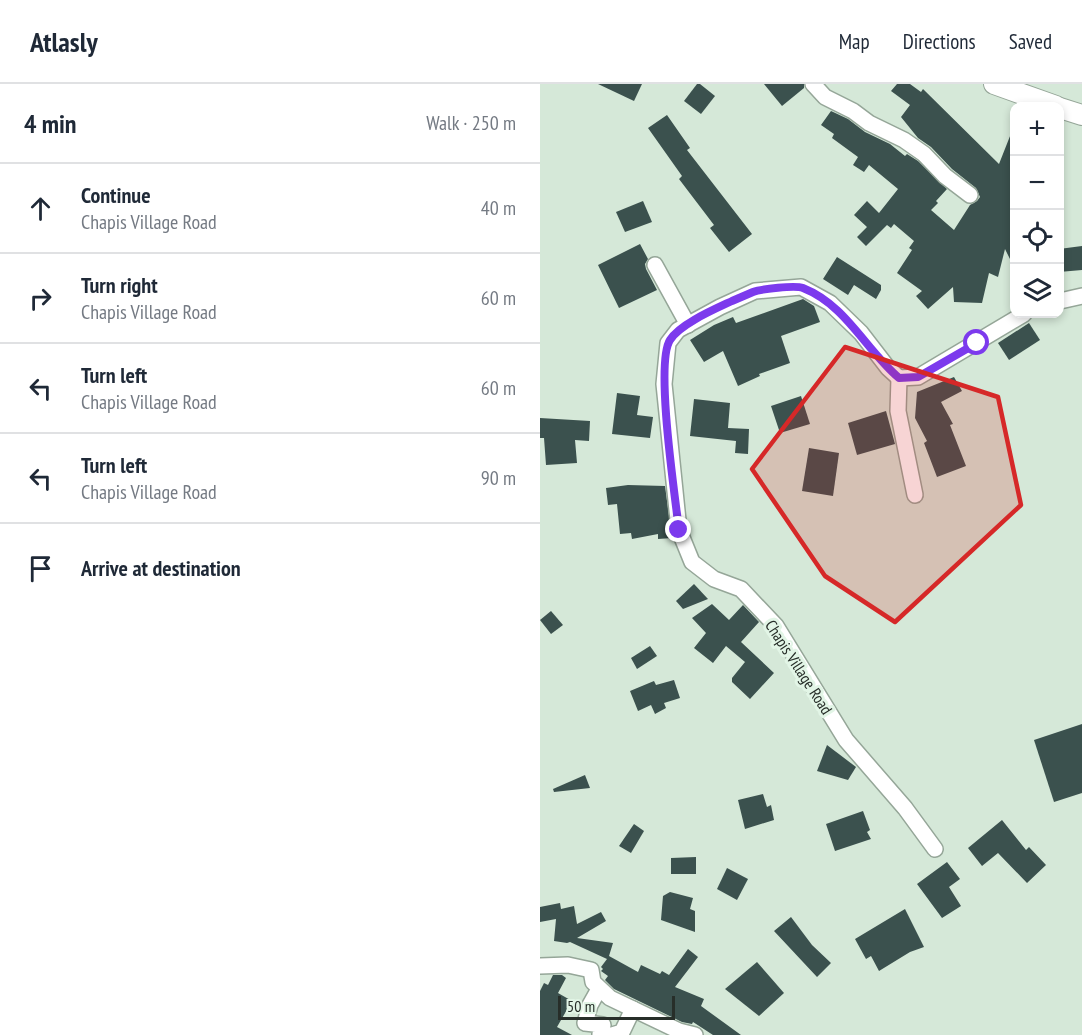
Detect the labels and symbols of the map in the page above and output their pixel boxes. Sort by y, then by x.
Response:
route start [963,329,989,355]
route end [665,516,691,542]
street label: Chapis Village Road [761,616,837,718]
scale bar [558,993,675,1020]

